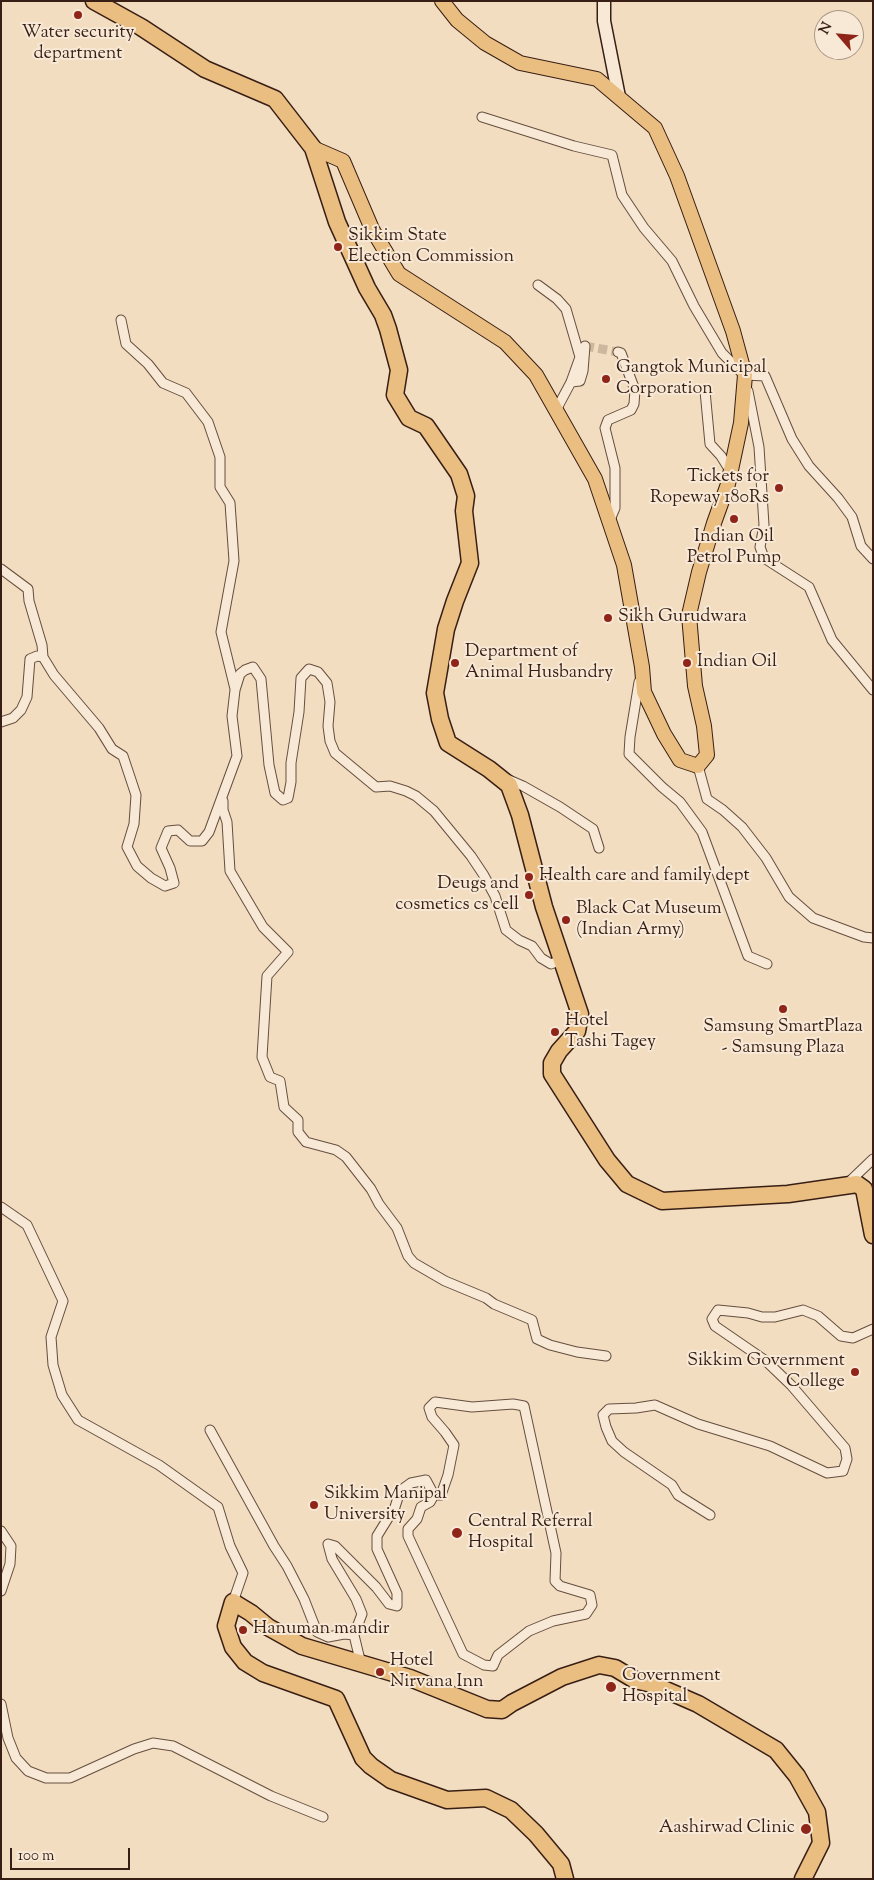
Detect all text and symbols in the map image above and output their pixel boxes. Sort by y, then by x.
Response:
marker: Water security department [72,9,84,21]
north arrow [814,10,864,60]
text: N [815,19,838,38]
place label: Water security department [21,23,135,66]
place label: Sikkim State Election Commission [348,226,514,268]
marker: Sikkim State Election Commission [332,241,344,253]
place label: Gangtok Municipal Corporation [616,358,767,400]
marker: Gangtok Municipal Corporation [600,373,612,385]
place label: Tickets for Ropeway 180Rs [650,467,769,509]
marker: Tickets for Ropeway 180Rs [773,482,785,494]
marker: Indian Oil Petrol Pump [728,513,740,525]
place label: Indian Oil Petrol Pump [687,527,781,570]
place label: Sikh Gurudwara [618,607,747,629]
marker: Sikh Gurudwara [602,612,614,624]
place label: Department of Animal Husbandry [465,642,613,684]
place label: Indian Oil [697,652,777,674]
marker: Department of Animal Husbandry [449,657,461,669]
marker: Indian Oil [681,657,693,669]
place label: Health care and family dept [539,866,750,888]
marker: Health care and family dept [523,871,535,883]
place label: Deugs and cosmetics cs cell [395,874,519,916]
marker: Deugs and cosmetics cs cell [523,889,535,901]
place label: Black Cat Museum (Indian Army) [576,899,722,942]
marker: Black Cat Museum (Indian Army) [560,914,572,926]
marker: Samsung SmartPlaza - Samsung Plaza [777,1003,789,1015]
place label: Hotel Tashi Tagey [565,1011,656,1054]
place label: Samsung SmartPlaza - Samsung Plaza [703,1017,863,1060]
marker: Hotel Tashi Tagey [549,1026,561,1038]
place label: Sikkim Government College [687,1351,845,1394]
marker: Sikkim Government College [849,1366,861,1378]
place label: Sikkim Manipal University [324,1484,447,1526]
marker: Sikkim Manipal University [308,1499,320,1511]
place label: Central Referral Hospital [468,1512,593,1555]
marker: Central Referral Hospital [450,1526,464,1540]
place label: Hanuman mandir [253,1619,390,1641]
marker: Hanuman mandir [237,1624,249,1636]
place label: Hotel Nirvana Inn [390,1651,484,1694]
marker: Hotel Nirvana Inn [374,1666,386,1678]
place label: Government Hospital [622,1666,720,1708]
marker: Government Hospital [604,1680,618,1694]
place label: Aashirwad Clinic [659,1818,795,1840]
marker: Aashirwad Clinic [799,1822,813,1836]
scale bar [12,1838,132,1870]
text: 100 m [18,1846,54,1867]

